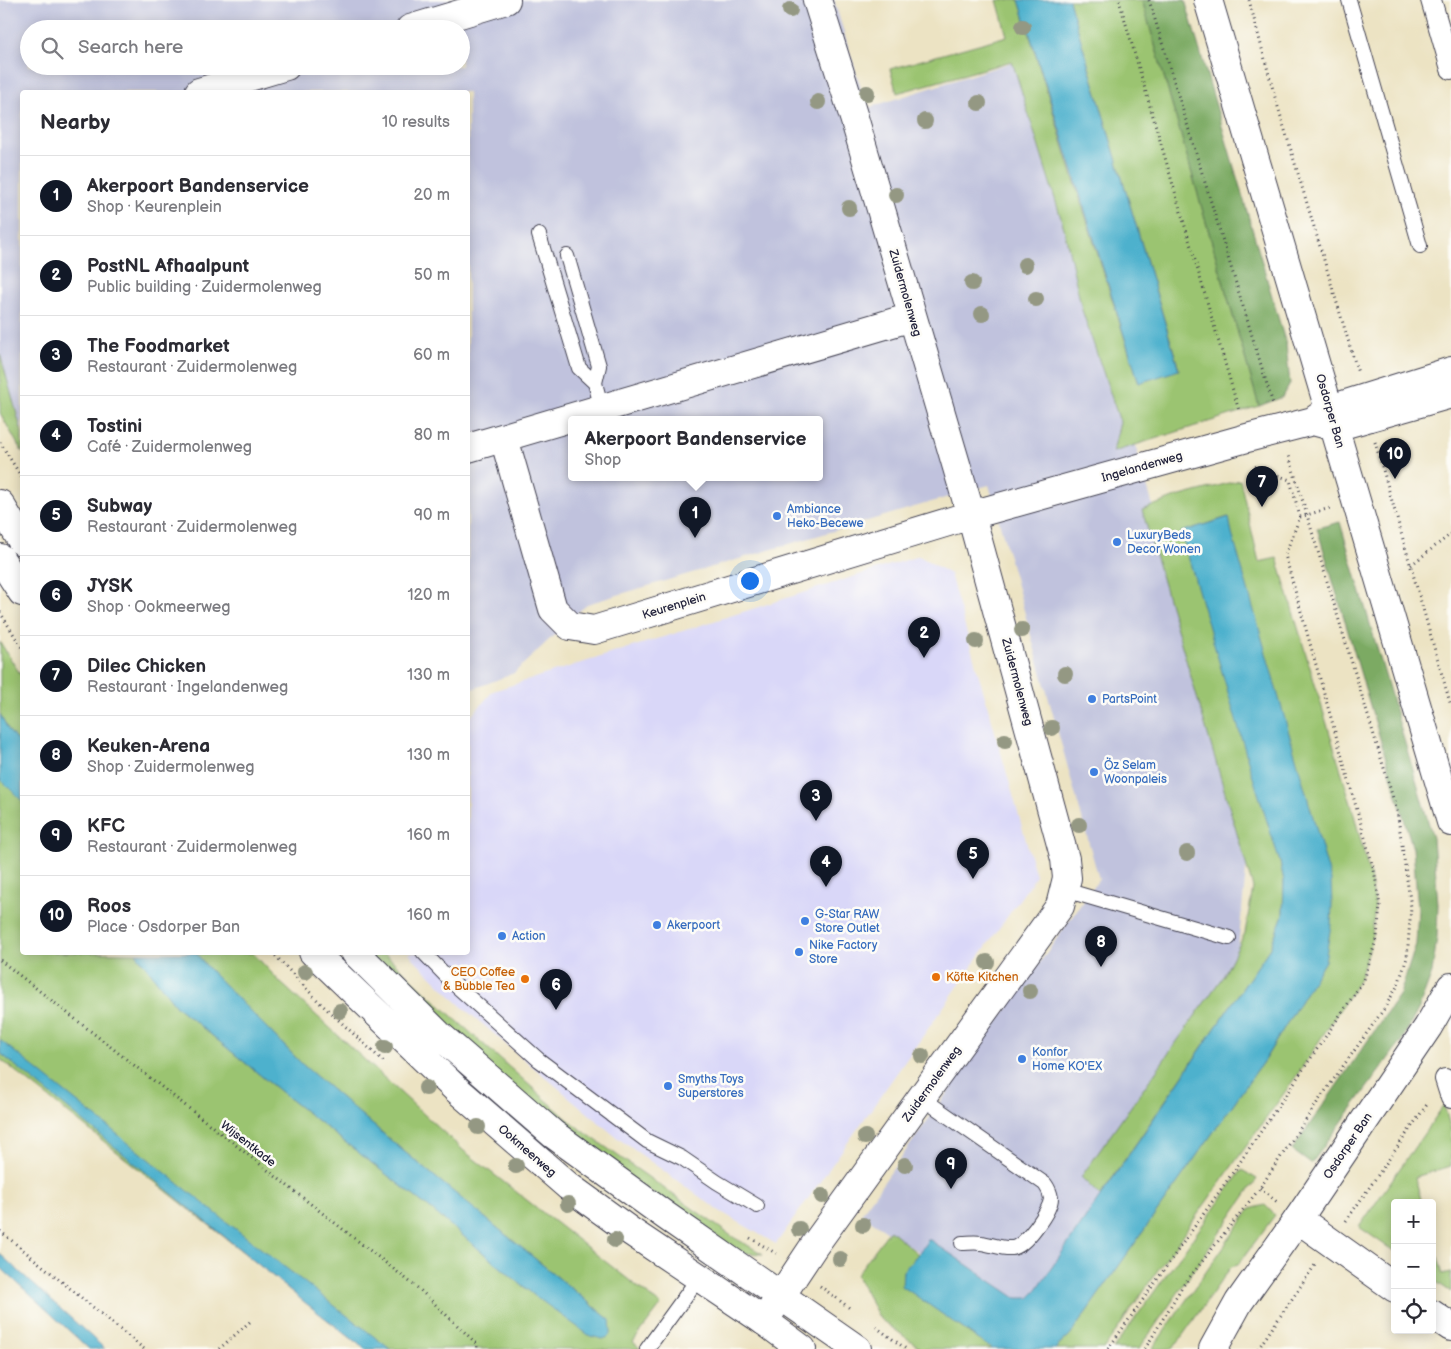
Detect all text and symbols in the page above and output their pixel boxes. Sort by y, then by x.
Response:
search box [20,20,470,75]
icon: search [38,34,66,62]
text: Search here [78,36,183,59]
text: Nearby [40,110,110,135]
text: 10 results [382,113,450,132]
text: Akerpoort Bandenservice [87,175,309,198]
text: 1 [53,186,59,205]
text: 20 m [414,186,450,205]
text: Shop · Keurenplein [87,198,222,217]
street label: Zuidermolenweg [885,247,925,338]
text: PostNL Afhaalpunt [87,255,249,278]
text: 2 [51,266,61,285]
text: 50 m [414,266,450,285]
text: Public building · Zuidermolenweg [87,278,322,297]
text: The Foodmarket [87,335,229,358]
text: 3 [51,346,61,365]
text: 60 m [413,346,450,365]
text: Restaurant · Zuidermolenweg [87,358,297,377]
street label: Osdorper Ban [1312,372,1348,450]
text: Tostini [87,415,142,438]
popup [568,416,823,481]
text: 4 [51,426,61,445]
text: 80 m [414,426,450,445]
text: Akerpoort Bandenservice [585,428,807,451]
text: Café · Zuidermolenweg [87,438,252,457]
pin: 10 [1379,438,1411,479]
street label: Ingelandenweg [1100,448,1184,486]
text: Shop [585,451,621,470]
pin: 7 [1246,466,1278,507]
text: Subway [87,495,152,518]
pin: 1 [679,497,711,538]
place label: Ambiance Heko-Becewe [787,502,864,531]
text: 5 [51,506,61,525]
text: 90 m [414,506,450,525]
marker: Ambiance Heko-Becewe [771,510,783,522]
text: Restaurant · Zuidermolenweg [87,518,297,537]
place label: LuxuryBeds Decor Wonen [1127,528,1201,557]
marker: LuxuryBeds Decor Wonen [1111,536,1123,548]
your location [737,568,763,594]
text: JYSK [87,575,133,598]
text: 6 [51,586,61,605]
text: 120 m [407,586,450,605]
street label: Keurenplein [640,589,708,623]
text: Shop · Ookmeerweg [87,598,231,617]
pin: 2 [908,617,940,658]
street label: Zuidermolenweg [998,636,1036,727]
text: Dilec Chicken [87,655,206,678]
text: 7 [52,666,60,685]
text: 130 m [407,666,450,685]
text: Restaurant · Ingelandenweg [87,678,288,697]
place label: PartsPoint [1102,692,1157,707]
marker: PartsPoint [1086,693,1098,705]
text: Keuken-Arena [87,735,210,758]
text: 8 [51,746,61,765]
text: 130 m [407,746,450,765]
place label: Öz Selam Woonpaleis [1104,757,1167,787]
text: Shop · Zuidermolenweg [87,758,254,777]
marker: Öz Selam Woonpaleis [1088,766,1100,778]
pin: 3 [800,780,832,821]
text: KFC [87,815,125,838]
text: 9 [51,826,61,845]
text: 160 m [407,826,450,845]
text: Restaurant · Zuidermolenweg [87,838,297,857]
pin: 5 [957,838,989,879]
pin: 4 [810,846,842,887]
text: Roos [87,895,131,918]
text: 10 [48,906,64,925]
text: 160 m [407,906,450,925]
place label: G-Star RAW Store Outlet [815,907,880,936]
marker: G-Star RAW Store Outlet [799,915,811,927]
text: Place · Osdorper Ban [87,918,240,937]
place label: Akerpoort [667,918,721,933]
marker: Akerpoort [651,919,663,931]
pin: 8 [1085,926,1117,967]
place label: Action [512,929,546,944]
marker: Action [496,930,508,942]
place label: Nike Factory Store [809,938,878,967]
marker: Nike Factory Store [793,946,805,958]
place label: CEO Coffee & Bubble Tea [443,965,515,994]
pin: 6 [540,969,572,1010]
place label: Köfte Kitchen [946,970,1019,985]
marker: Köfte Kitchen [930,971,942,983]
marker: CEO Coffee & Bubble Tea [519,973,531,985]
street label: Zuidermolenweg [899,1043,965,1126]
place label: Konfor Home KO'EX [1032,1045,1102,1074]
marker: Konfor Home KO'EX [1016,1053,1028,1065]
place label: Smyths Toys Superstores [678,1072,744,1101]
marker: Smyths Toys Superstores [662,1080,674,1092]
street label: Osdorper Ban [1320,1110,1376,1182]
street label: Wijsentkade [217,1118,279,1170]
street label: Ookmeerweg [495,1122,559,1180]
pin: 9 [935,1148,967,1189]
map controls [1391,1199,1436,1334]
button: + [1391,1199,1436,1244]
button: − [1391,1244,1436,1289]
button: locate [1391,1289,1436,1334]

